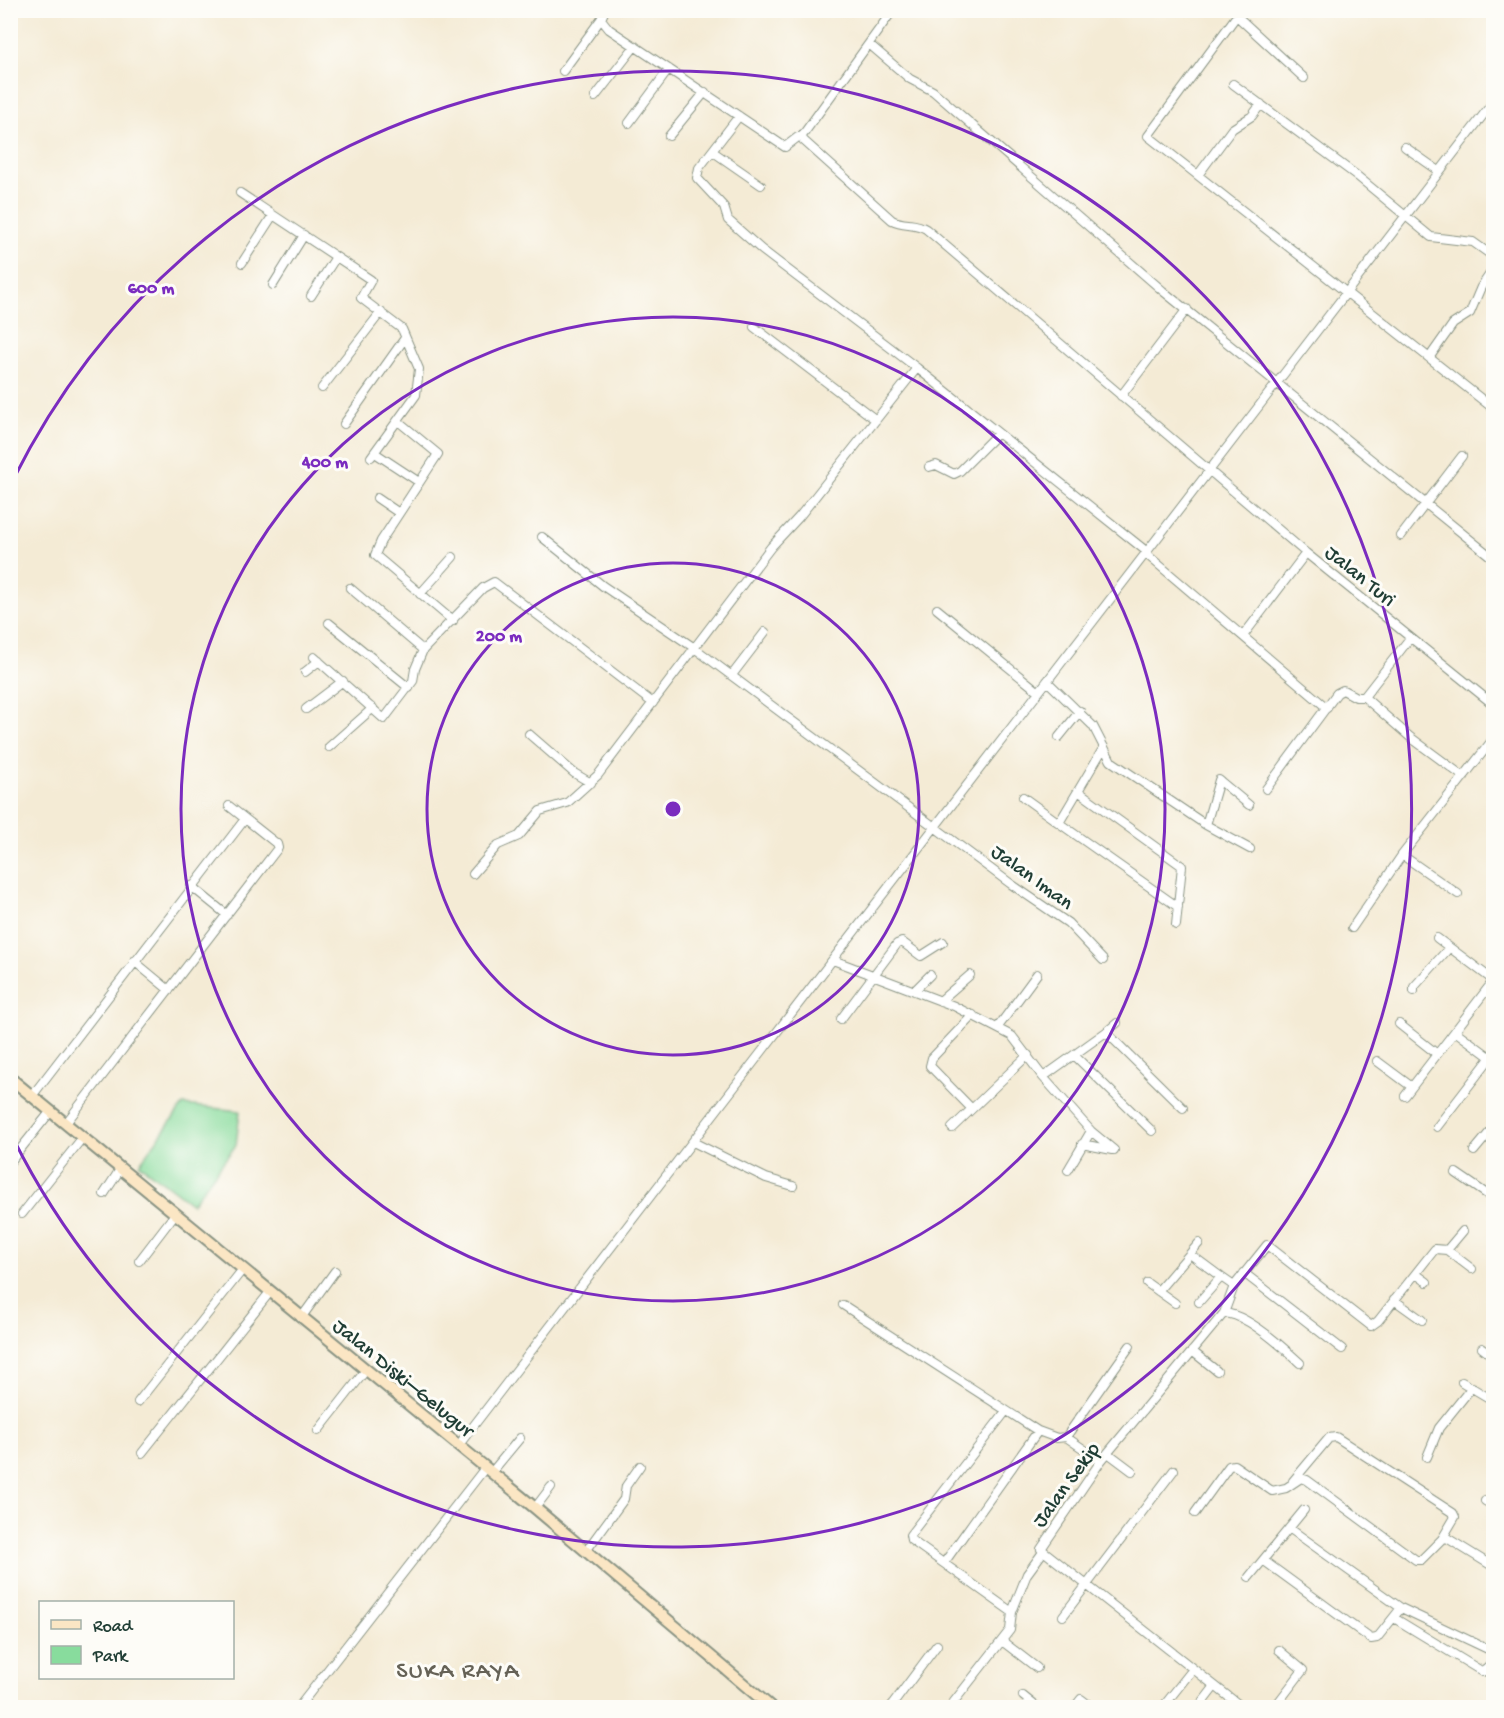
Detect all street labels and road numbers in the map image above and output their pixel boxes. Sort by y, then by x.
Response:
street label: Jalan Turi [1318,542,1399,614]
street label: Jalan Iman [985,841,1077,917]
street label: Jalan Diski–Gelugur [326,1315,479,1445]
street label: Jalan Sekip [1029,1438,1107,1533]

